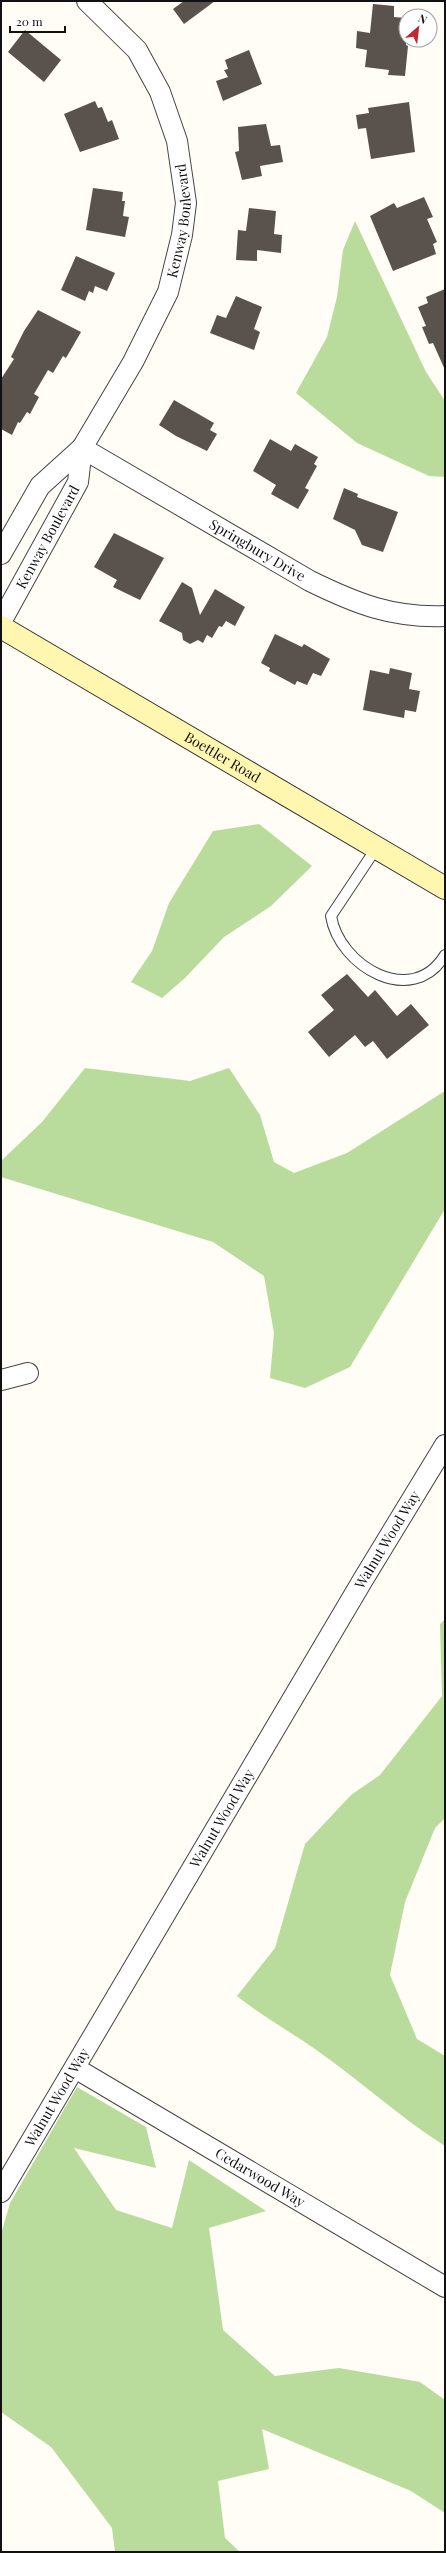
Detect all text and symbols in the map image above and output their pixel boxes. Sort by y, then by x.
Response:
scale bar [10,8,65,34]
north arrow [398,8,438,48]
text: N [416,10,430,27]
text: 20 m [16,13,43,29]
street label: Kenway Boulevard [162,163,195,280]
street label: Kenway Boulevard [11,482,83,592]
street label: Springbury Drive [206,514,309,585]
street label: Boettler Road [181,727,264,787]
street label: Walnut Wood Way [349,1487,424,1593]
street label: Walnut Wood Way [184,1765,258,1872]
street label: Walnut Wood Way [20,2044,93,2151]
street label: Cedarwood Way [212,2143,309,2211]

